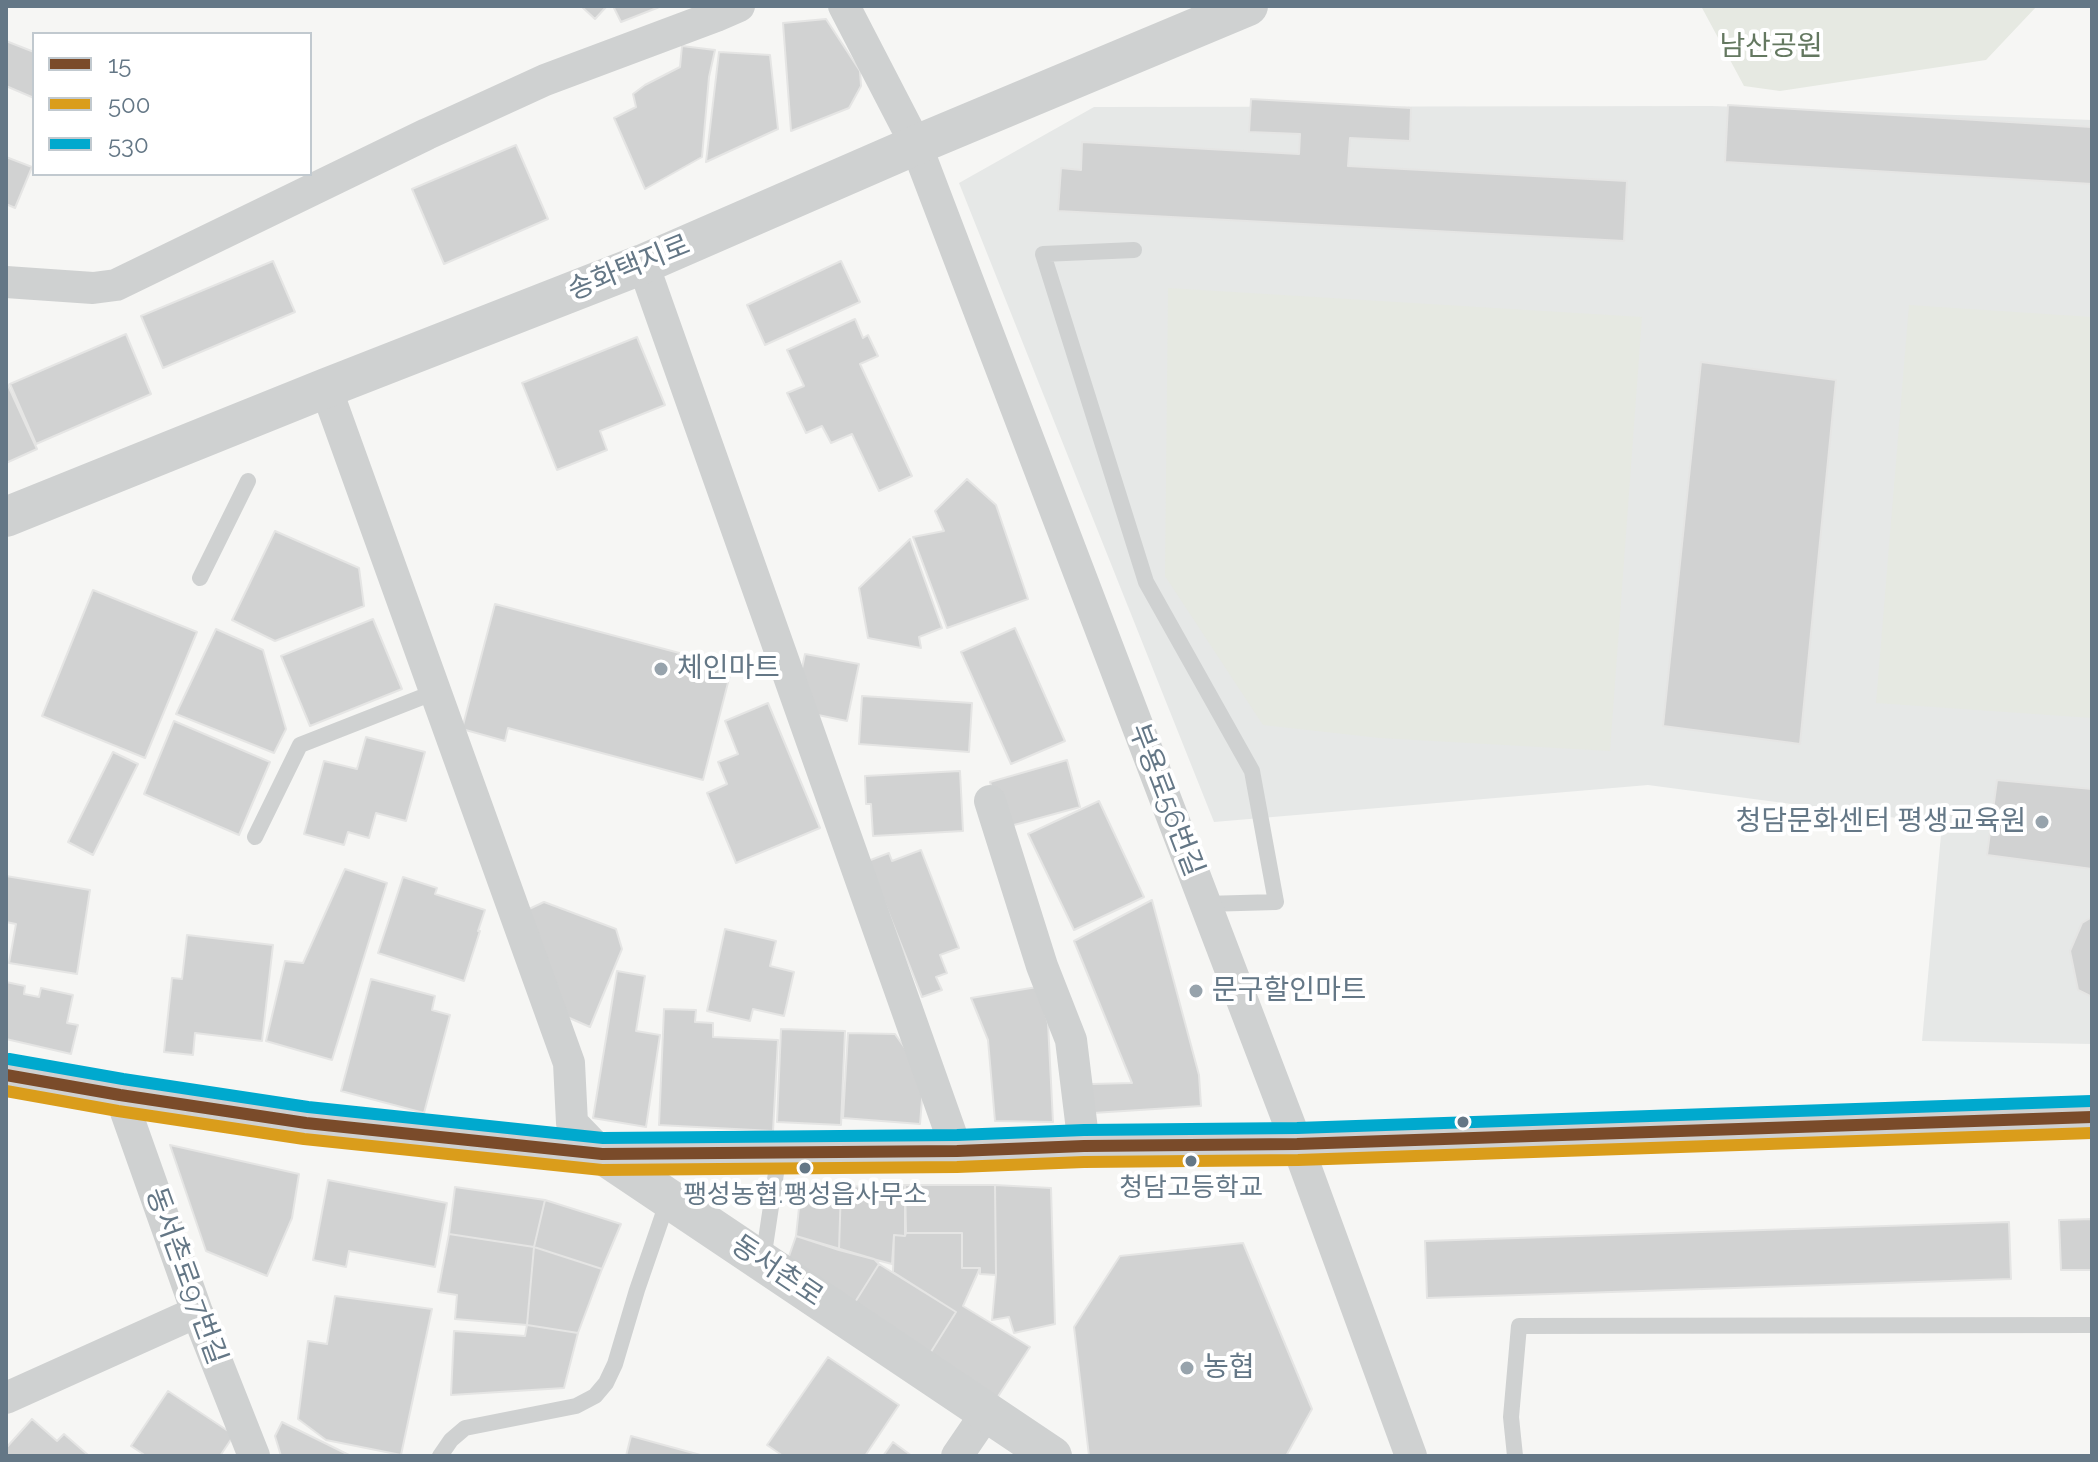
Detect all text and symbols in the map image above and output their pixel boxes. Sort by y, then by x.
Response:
park label: 남산공원 [1719,30,1823,64]
legend [32,32,312,176]
text: 15 [108,50,131,79]
text: 500 [108,90,150,119]
text: 530 [108,130,149,159]
street label: 송화택지로 [563,228,695,308]
place label: 체인마트 [677,652,780,686]
marker: 체인마트 [652,660,670,678]
street label: 부용로56번길 [1121,719,1211,881]
place label: 청담문화센터 평생교육원 [1736,805,2026,839]
marker: 청담문화센터 평생교육원 [2033,813,2051,831]
place label: 문구할인마트 [1212,974,1367,1008]
marker: 문구할인마트 [1187,982,1205,1000]
unlabelled marker [1455,1114,1471,1130]
marker: 청담고등학교 [1183,1153,1199,1169]
marker: 팽성농협.팽성읍사무소 [797,1160,813,1176]
place label: 청담고등학교 [1119,1172,1263,1204]
place label: 팽성농협.팽성읍사무소 [683,1179,927,1211]
street label: 동서촌로97번길 [138,1183,234,1369]
street label: 동서촌로 [725,1228,829,1314]
place label: 농협 [1203,1351,1255,1385]
marker: 농협 [1178,1359,1196,1377]

